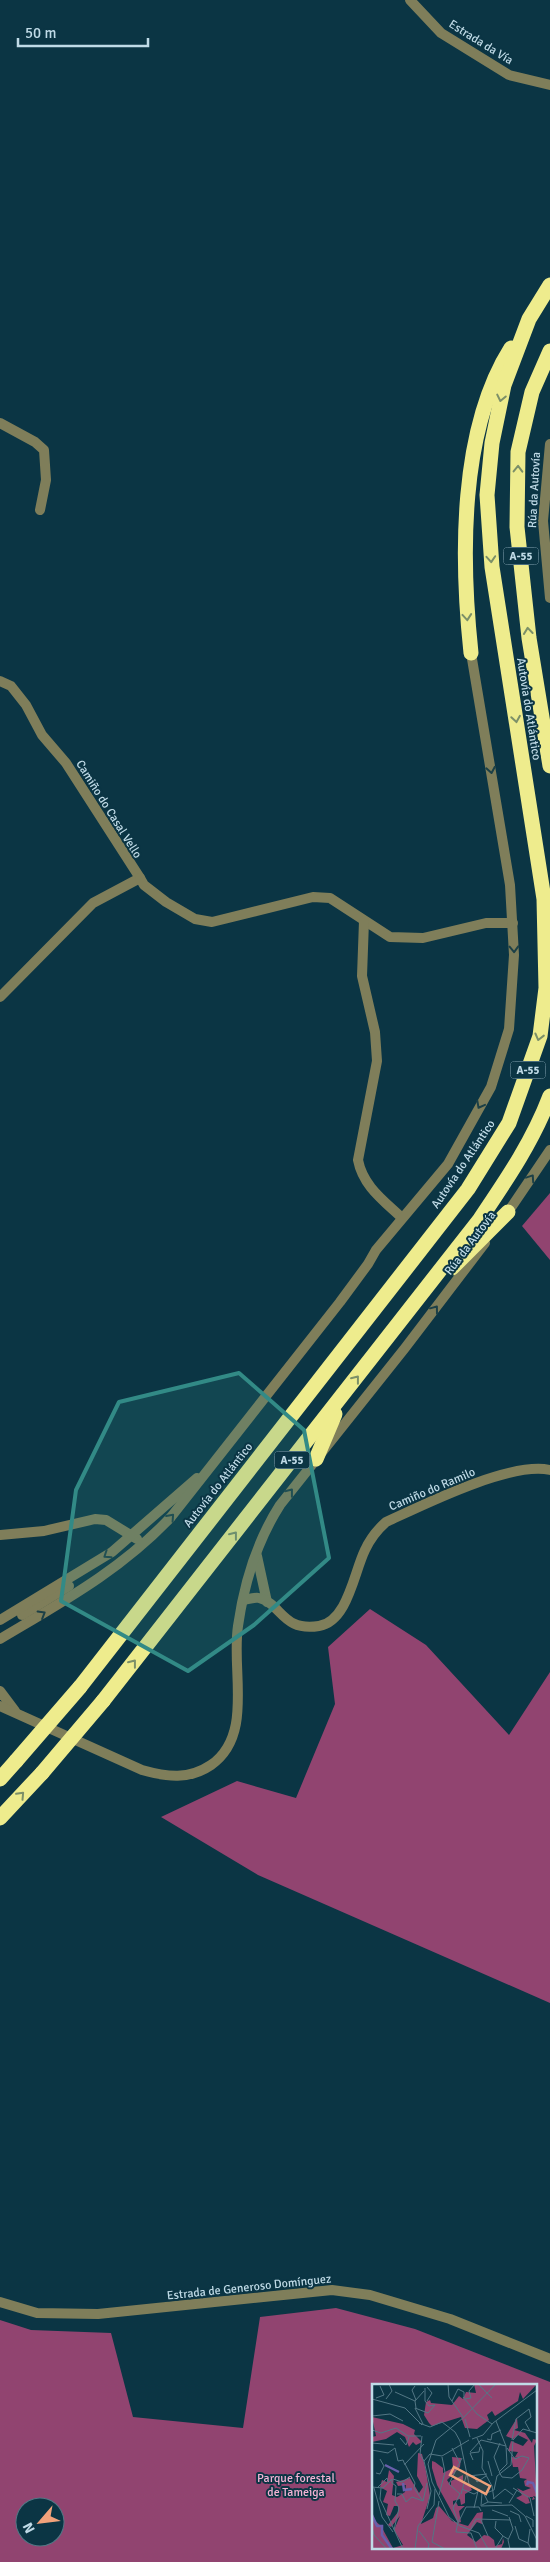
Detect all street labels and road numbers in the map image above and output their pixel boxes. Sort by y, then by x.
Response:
street label: Estrada da Vía [446,17,516,68]
street label: Rúa da Autovía [525,452,544,528]
road number: A-55 [504,548,538,564]
street label: Autovía do Atlántico [513,657,544,761]
street label: Camiño do Casal Vello [72,757,145,861]
road number: A-55 [510,1062,546,1078]
street label: Autovía do Atlántico [428,1117,499,1211]
street label: Rúa da Autovía [441,1208,499,1278]
street label: Autovía do Atlántico [181,1440,256,1531]
road number: A-55 [274,1452,310,1468]
street label: Camiño do Ramilo [387,1465,478,1514]
street label: Estrada de Generoso Domínguez [166,2271,332,2304]

